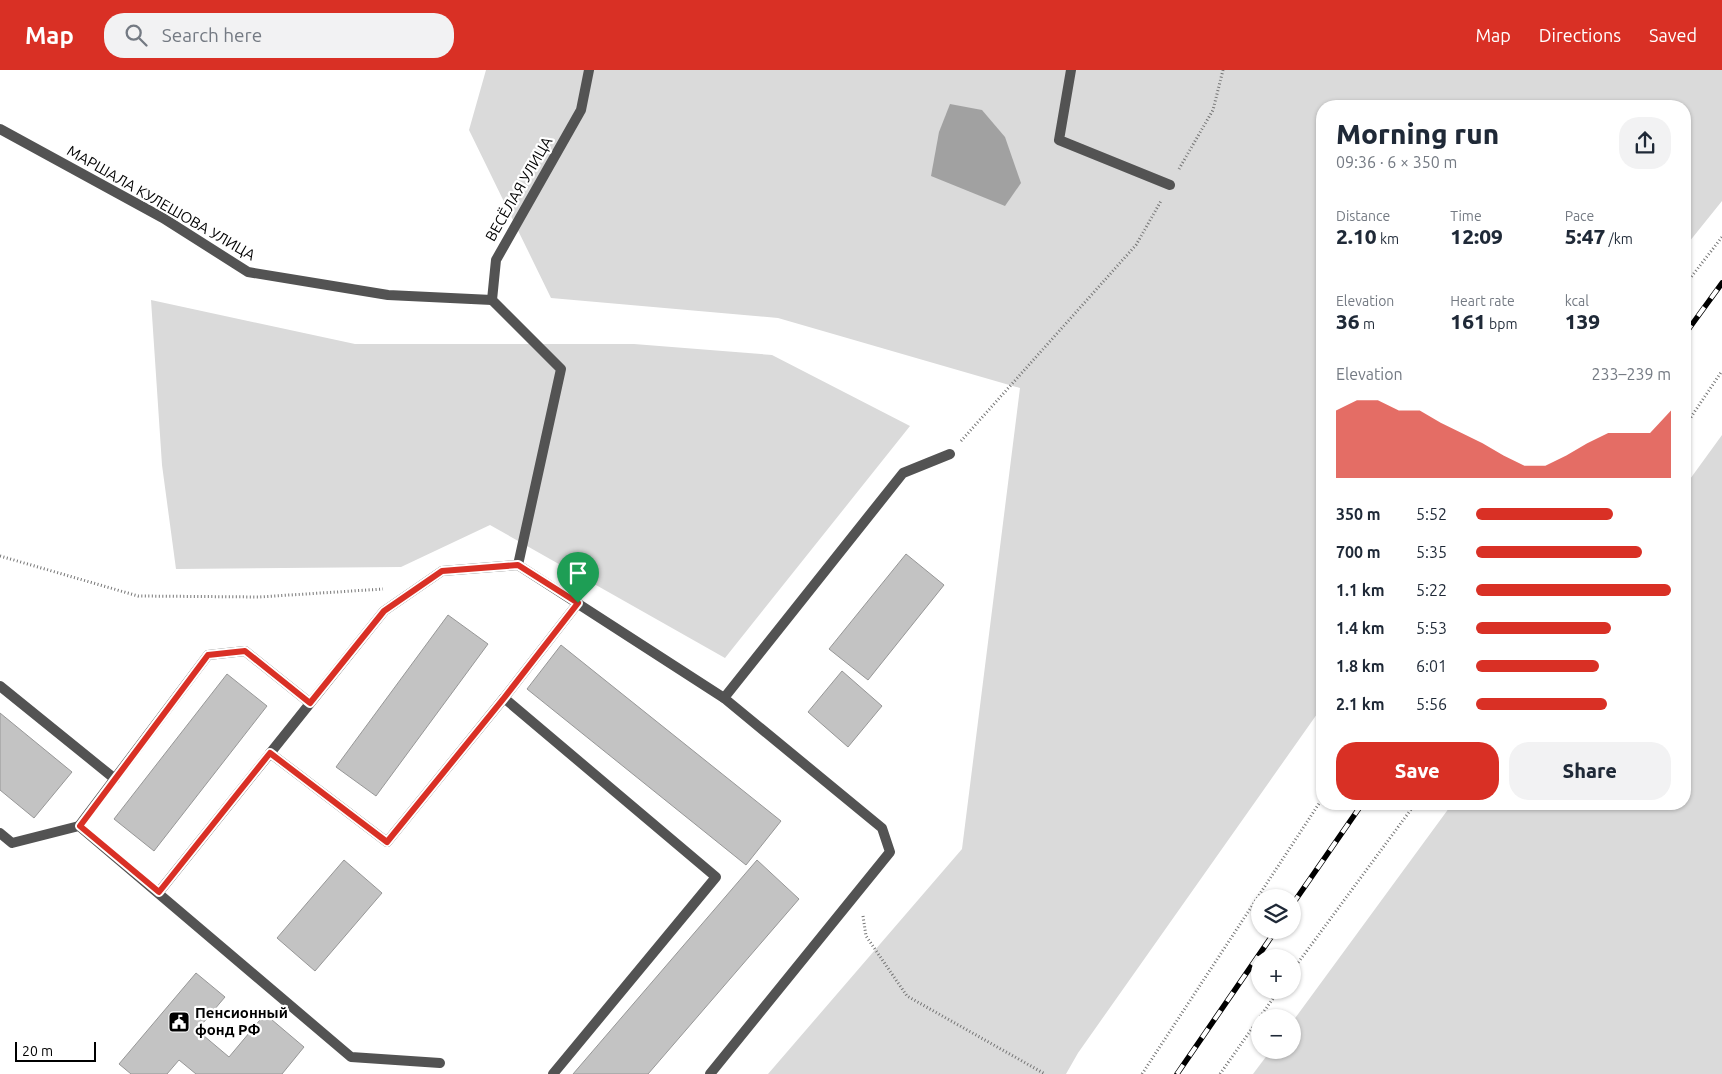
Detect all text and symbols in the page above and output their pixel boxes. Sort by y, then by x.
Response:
search box [104,13,454,58]
icon: search [122,21,150,49]
text: Map [25,22,74,49]
text: Search here [162,24,262,46]
text: Map [1475,25,1511,45]
text: Directions [1539,25,1621,45]
text: Saved [1649,25,1697,45]
button: share [1619,117,1671,169]
text: Morning run [1336,118,1499,149]
street label: ВЕСЁЛАЯ УЛИЦА [482,133,556,244]
street label: МАРШАЛА КУЛЕШОВА УЛИЦА [64,142,259,264]
text: 09:36 · 6 × 350 m [1336,153,1457,171]
text: Distance [1336,208,1390,224]
text: Time [1450,208,1482,224]
text: Pace [1565,208,1594,224]
text: 2.10 [1336,224,1377,248]
text: 12:09 [1450,224,1503,248]
text: 5:47 [1565,224,1605,248]
text: km [1377,231,1399,247]
text: /km [1605,231,1633,247]
text: Elevation [1336,293,1394,309]
text: Heart rate [1450,293,1515,309]
text: kcal [1565,293,1589,309]
text: 36 [1336,309,1360,333]
text: 161 [1450,309,1486,333]
text: 139 [1565,309,1600,333]
text: m [1360,316,1375,332]
text: bpm [1486,316,1518,332]
text: Elevation [1336,365,1403,383]
text: 233–239 m [1591,365,1671,383]
text: 350 m [1336,505,1381,523]
text: 5:52 [1416,505,1447,523]
text: 700 m [1336,543,1381,561]
text: 5:35 [1416,543,1447,561]
pin [557,552,599,603]
icon: arrive [564,559,592,587]
text: 1.1 km [1336,581,1385,599]
text: 5:22 [1416,581,1447,599]
text: 1.4 km [1336,619,1385,637]
text: 5:53 [1416,619,1447,637]
text: 1.8 km [1336,657,1385,675]
text: 6:01 [1416,657,1447,675]
text: 2.1 km [1336,695,1385,713]
text: 5:56 [1416,695,1447,713]
button: Save [1336,742,1499,800]
button: Share [1509,742,1671,800]
map controls [1251,889,1301,1059]
button: layers [1251,889,1301,939]
button: + [1251,949,1301,999]
place label: Пенсионный фонд РФ [195,1004,288,1038]
button: − [1251,1009,1301,1059]
public building icon: Пенсионный фонд РФ [167,1010,191,1034]
scale bar [15,1039,96,1062]
text: 20 m [22,1043,53,1059]

